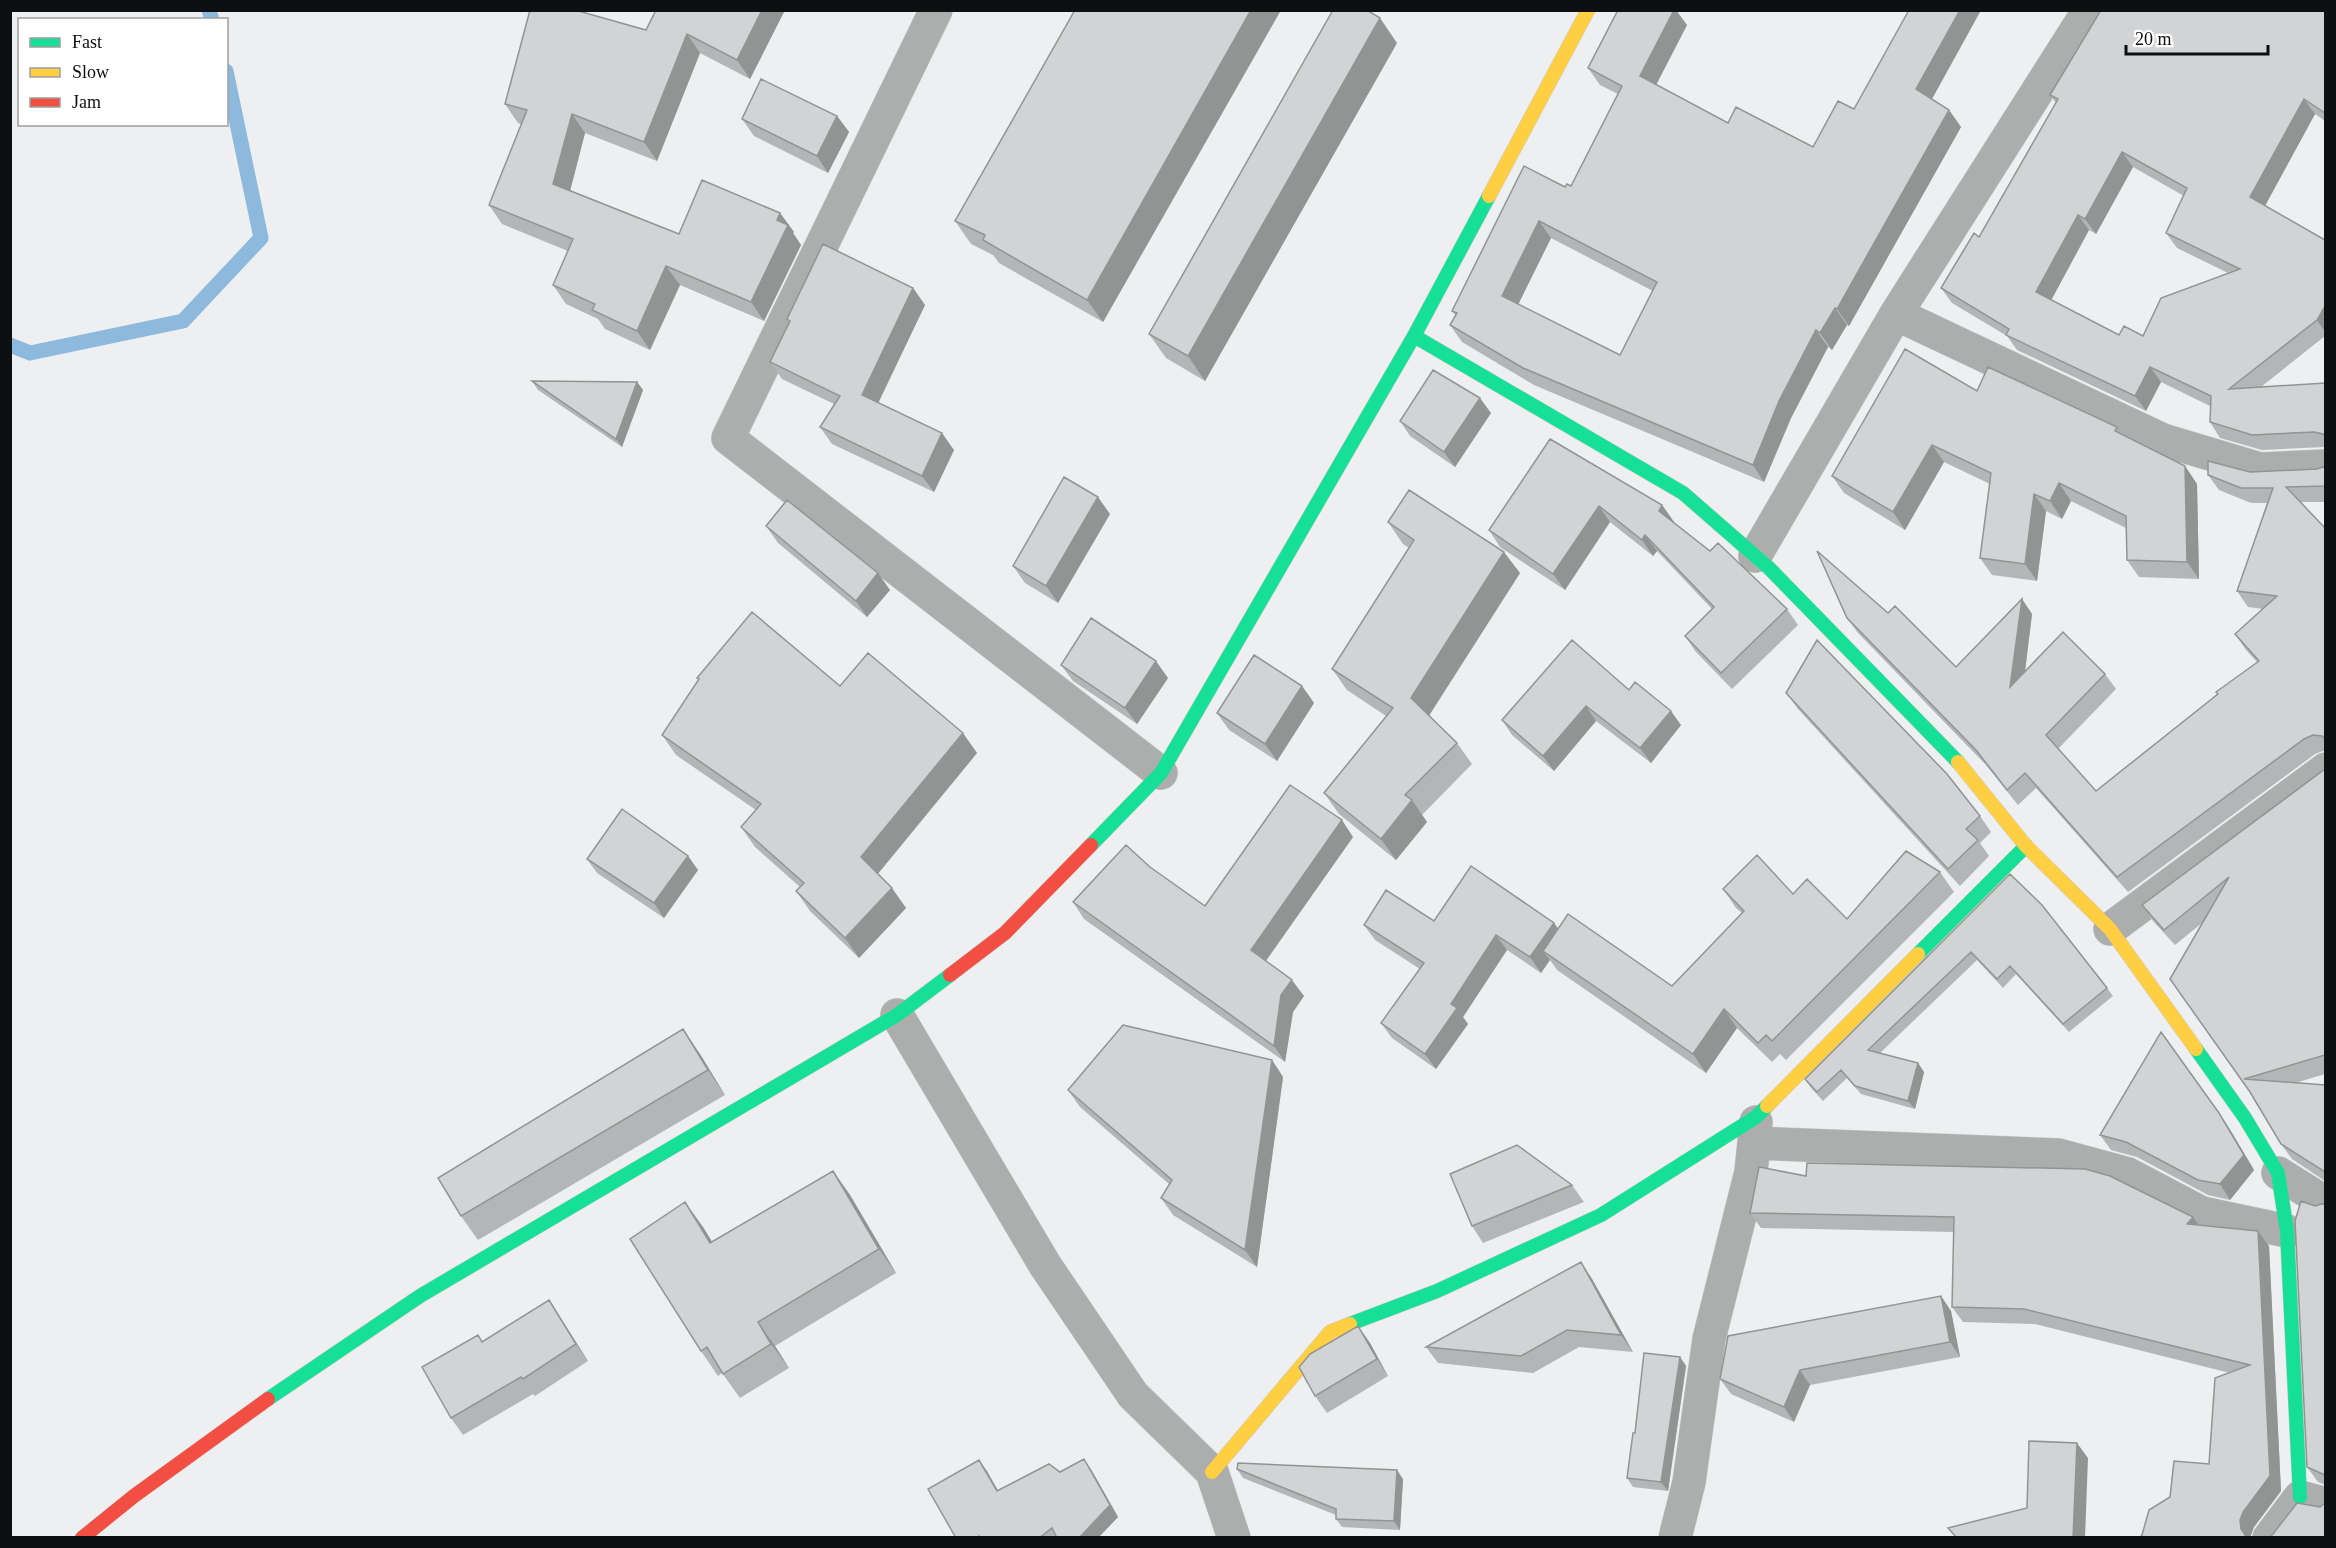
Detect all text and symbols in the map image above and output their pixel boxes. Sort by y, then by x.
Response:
legend [18,18,228,126]
scale bar [2126,18,2268,56]
text: 20 m [2135,29,2172,49]
text: Fast [72,32,102,52]
text: Slow [72,62,109,82]
text: Jam [72,92,101,112]

